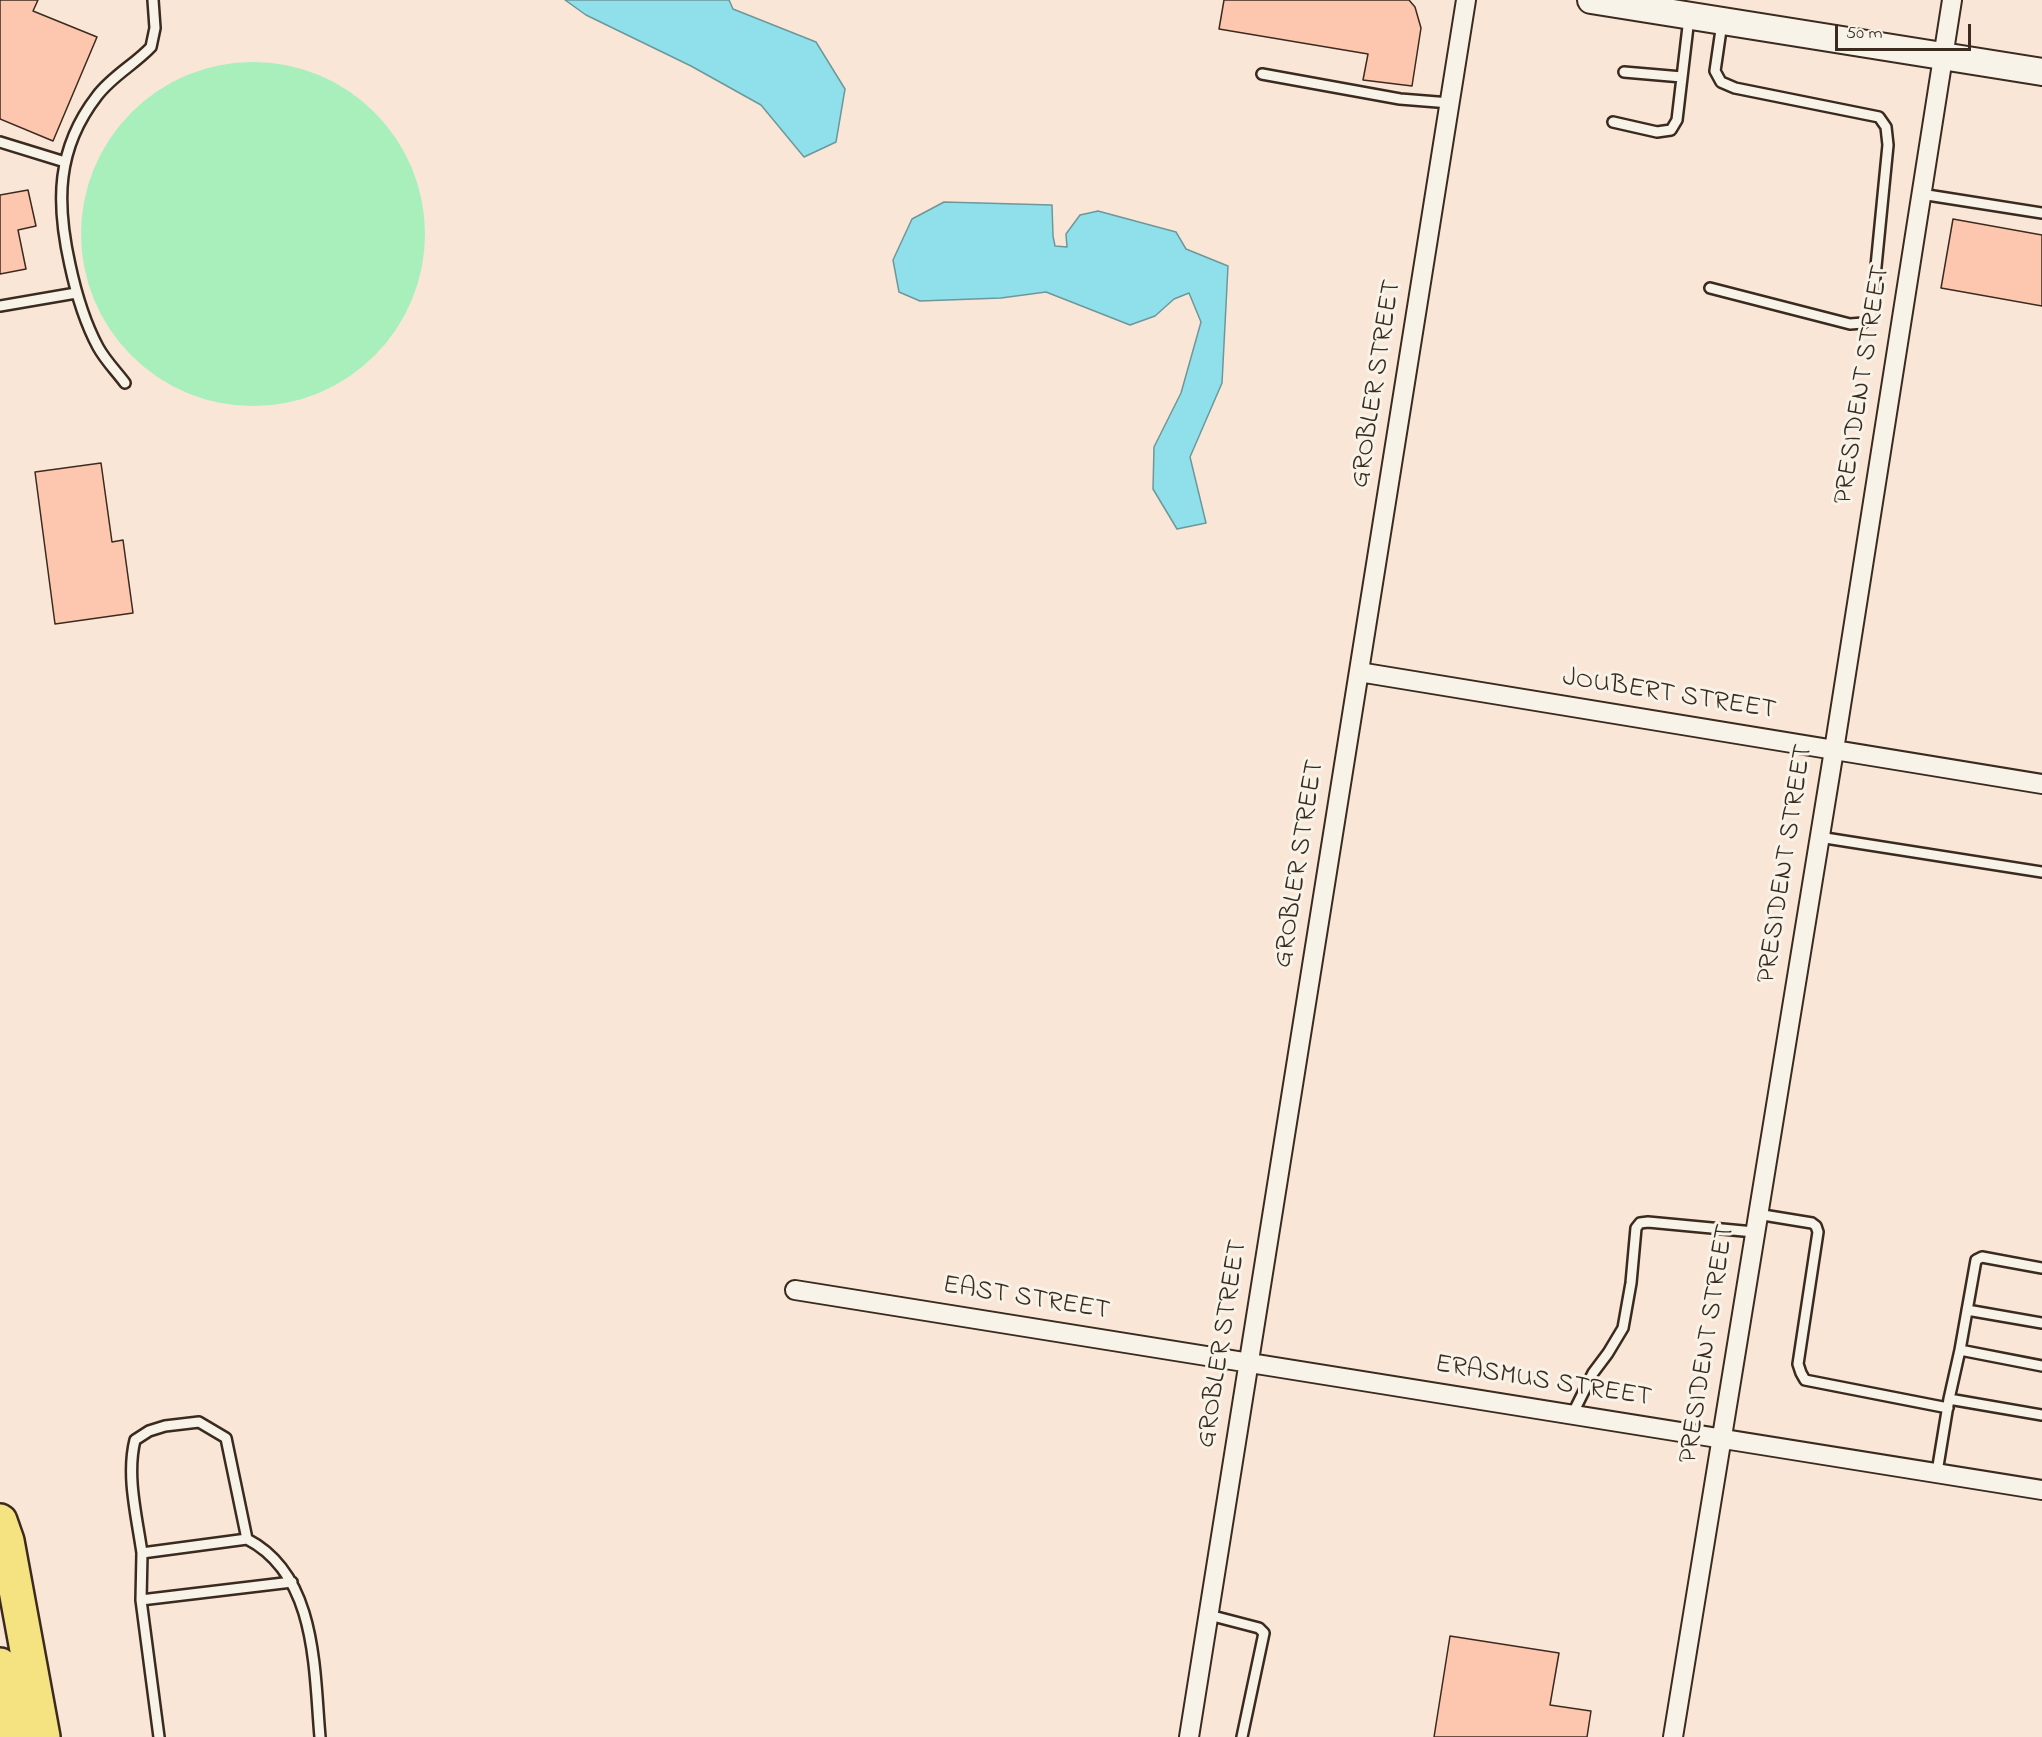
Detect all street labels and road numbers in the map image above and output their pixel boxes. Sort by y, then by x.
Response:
street label: PRESIDENT STREET [1829,263,1899,507]
street label: GROBLER STREET [1346,278,1410,490]
street label: JOUBERT STREET [1560,663,1778,729]
street label: PRESIDENT STREET [1752,742,1822,986]
street label: GROBLER STREET [1269,758,1333,970]
street label: PRESIDENT STREET [1674,1222,1744,1466]
street label: GROBLER STREET [1192,1238,1256,1450]
street label: EAST STREET [940,1271,1112,1329]
street label: ERASMUS STREET [1432,1350,1654,1416]

